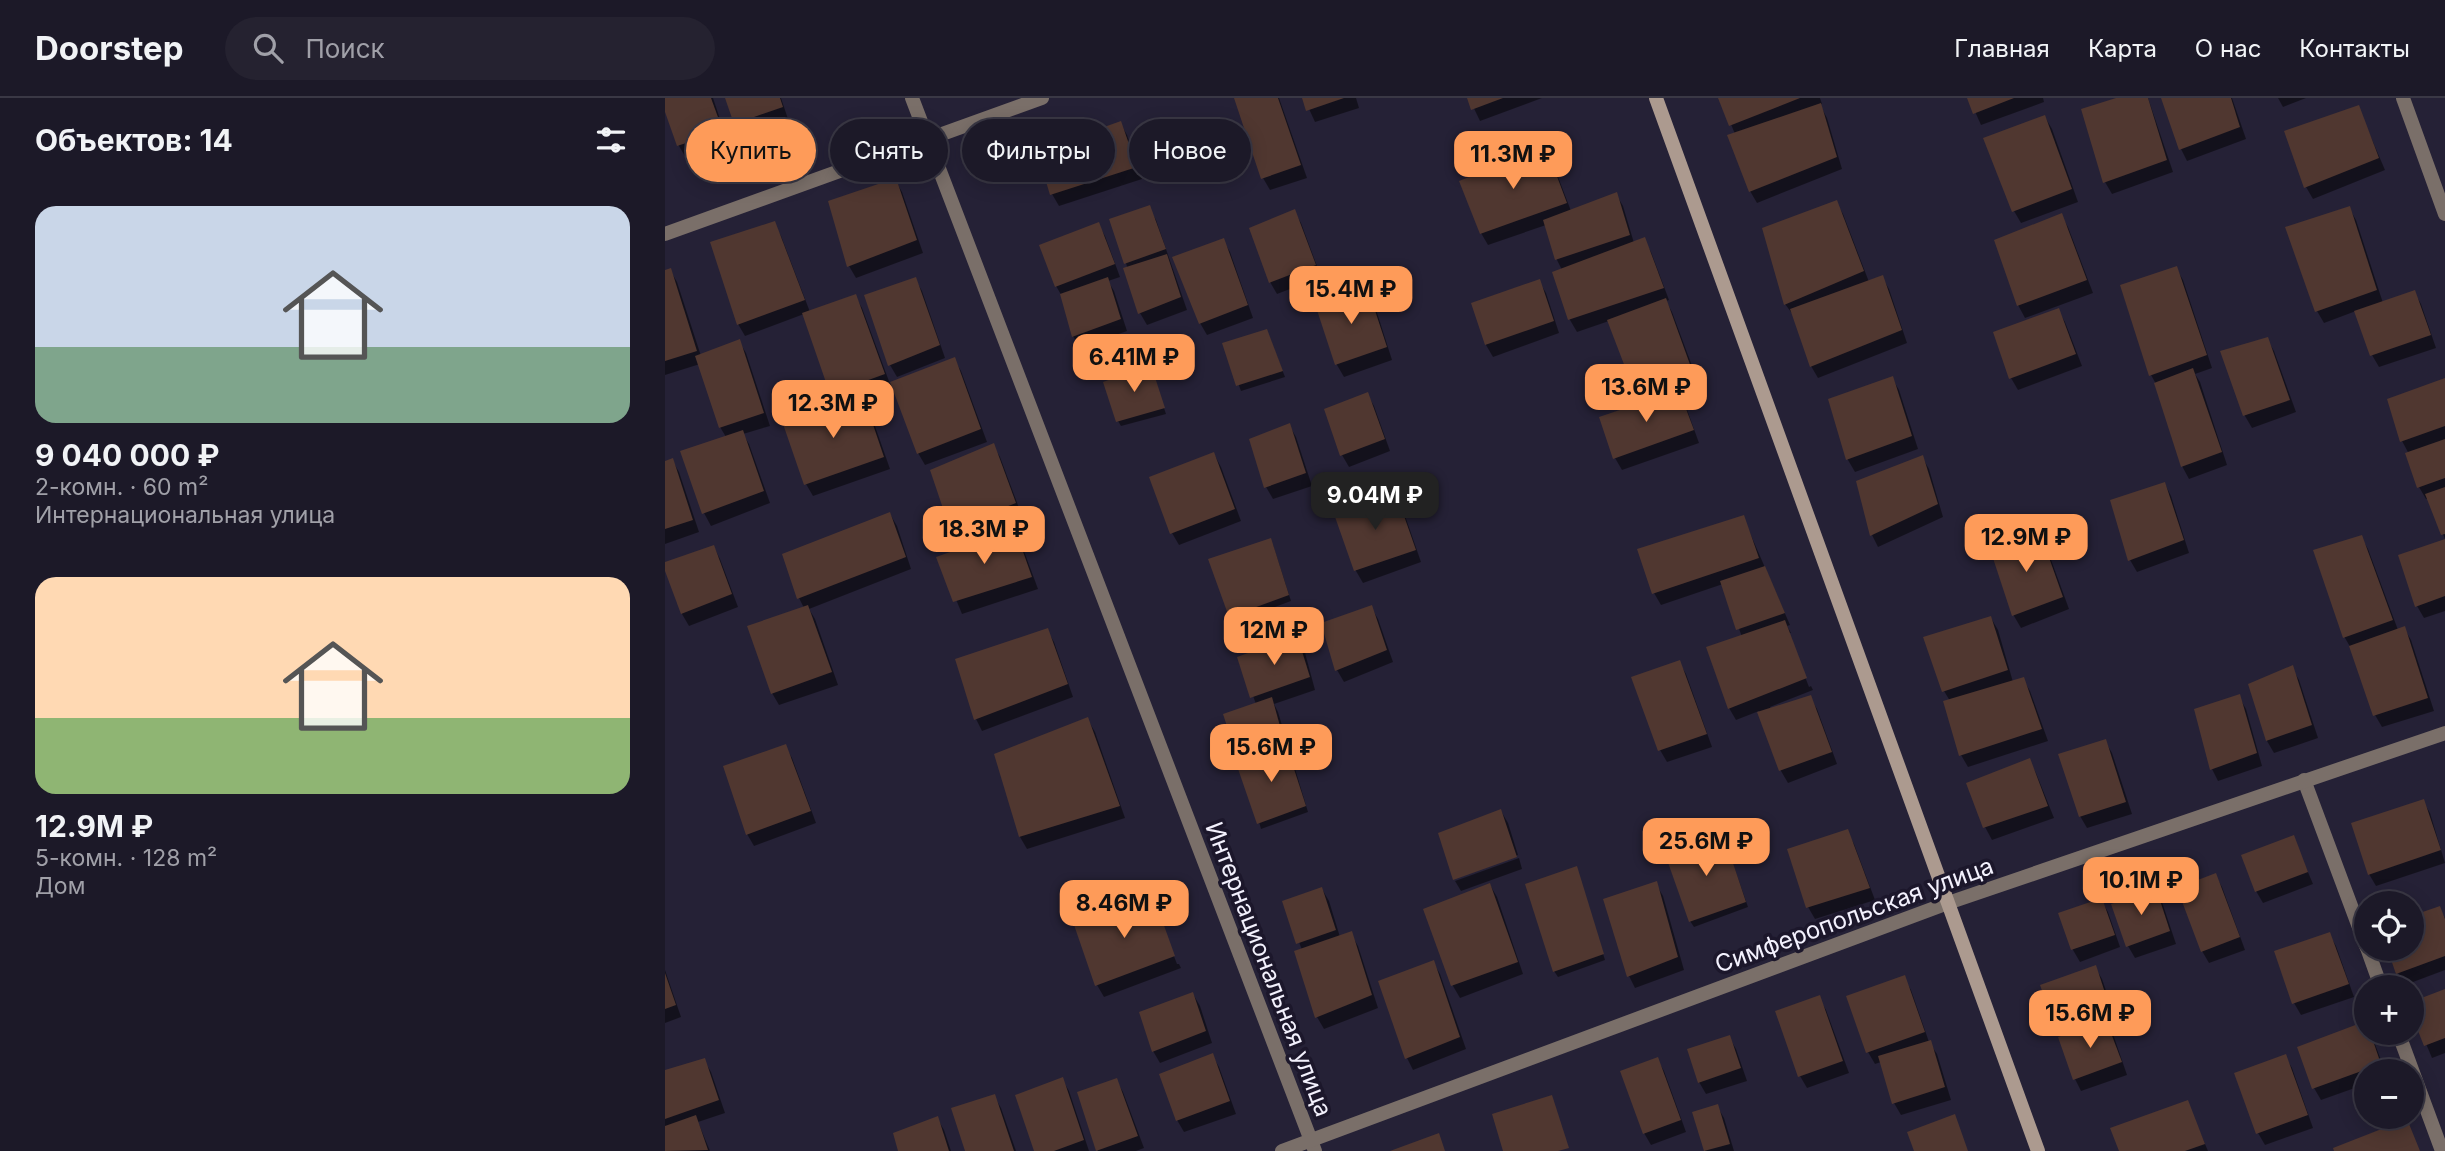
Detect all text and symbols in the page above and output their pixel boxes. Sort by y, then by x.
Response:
search box [225,17,715,80]
text: Doorstep [35,28,183,68]
icon: search [249,29,287,67]
text: Поиск [305,33,385,64]
text: Главная [1954,34,2050,63]
text: Карта [2088,34,2157,63]
text: О нас [2195,34,2261,63]
text: Контакты [2299,34,2410,63]
chip: Купить [686,119,816,182]
chip: Снять [830,119,948,182]
chip: Фильтры [962,119,1115,182]
chip: Новое [1129,119,1251,182]
icon: filters [592,121,630,159]
text: Объектов: 14 [35,122,233,158]
pin: 11.3M ₽ [1448,132,1578,191]
text: 11.3M ₽ [1470,140,1556,168]
icon: home [270,252,396,378]
pin: 15.4M ₽ [1286,266,1416,326]
text: 15.4M ₽ [1305,275,1397,303]
pin: 6.41M ₽ [1069,334,1199,394]
text: 6.41M ₽ [1089,343,1179,371]
pin: 13.6M ₽ [1581,364,1711,424]
text: 13.6M ₽ [1601,373,1691,401]
pin: 12.3M ₽ [768,380,898,440]
text: 12.3M ₽ [788,389,878,417]
text: 9 040 000 ₽ [35,437,219,473]
pin: 9.04M ₽ [1310,472,1440,532]
text: 2-комн. · 60 m² [35,473,208,501]
text: 9.04M ₽ [1327,481,1423,509]
text: Интернациональная улица [35,501,335,529]
pin: 18.3M ₽ [919,506,1049,566]
pin: 12.9M ₽ [1961,514,2091,574]
text: 18.3M ₽ [939,515,1029,543]
text: 12.9M ₽ [1981,523,2071,551]
pin: 12M ₽ [1225,608,1323,667]
text: 12M ₽ [1240,616,1308,644]
icon: home [270,623,396,749]
pin: 15.6M ₽ [1206,724,1336,784]
text: 15.6M ₽ [1226,733,1316,761]
text: 12.9M ₽ [35,808,153,844]
street label: Интернациональная улица [1199,818,1339,1120]
pin: 25.6M ₽ [1641,818,1771,878]
text: 25.6M ₽ [1659,827,1753,855]
text: 5-комн. · 128 m² [35,844,217,872]
street label: Симферопольская улица [1711,851,1997,979]
pin: 10.1M ₽ [2076,858,2206,917]
text: 10.1M ₽ [2099,866,2183,894]
text: Дом [35,872,85,900]
pin: 8.46M ₽ [1059,880,1189,940]
text: 8.46M ₽ [1076,889,1172,917]
map controls [2354,891,2424,1129]
button: locate [2354,891,2424,961]
button: + [2354,975,2424,1045]
pin: 15.6M ₽ [2025,990,2155,1050]
text: 15.6M ₽ [2045,999,2135,1027]
button: − [2354,1059,2424,1129]

